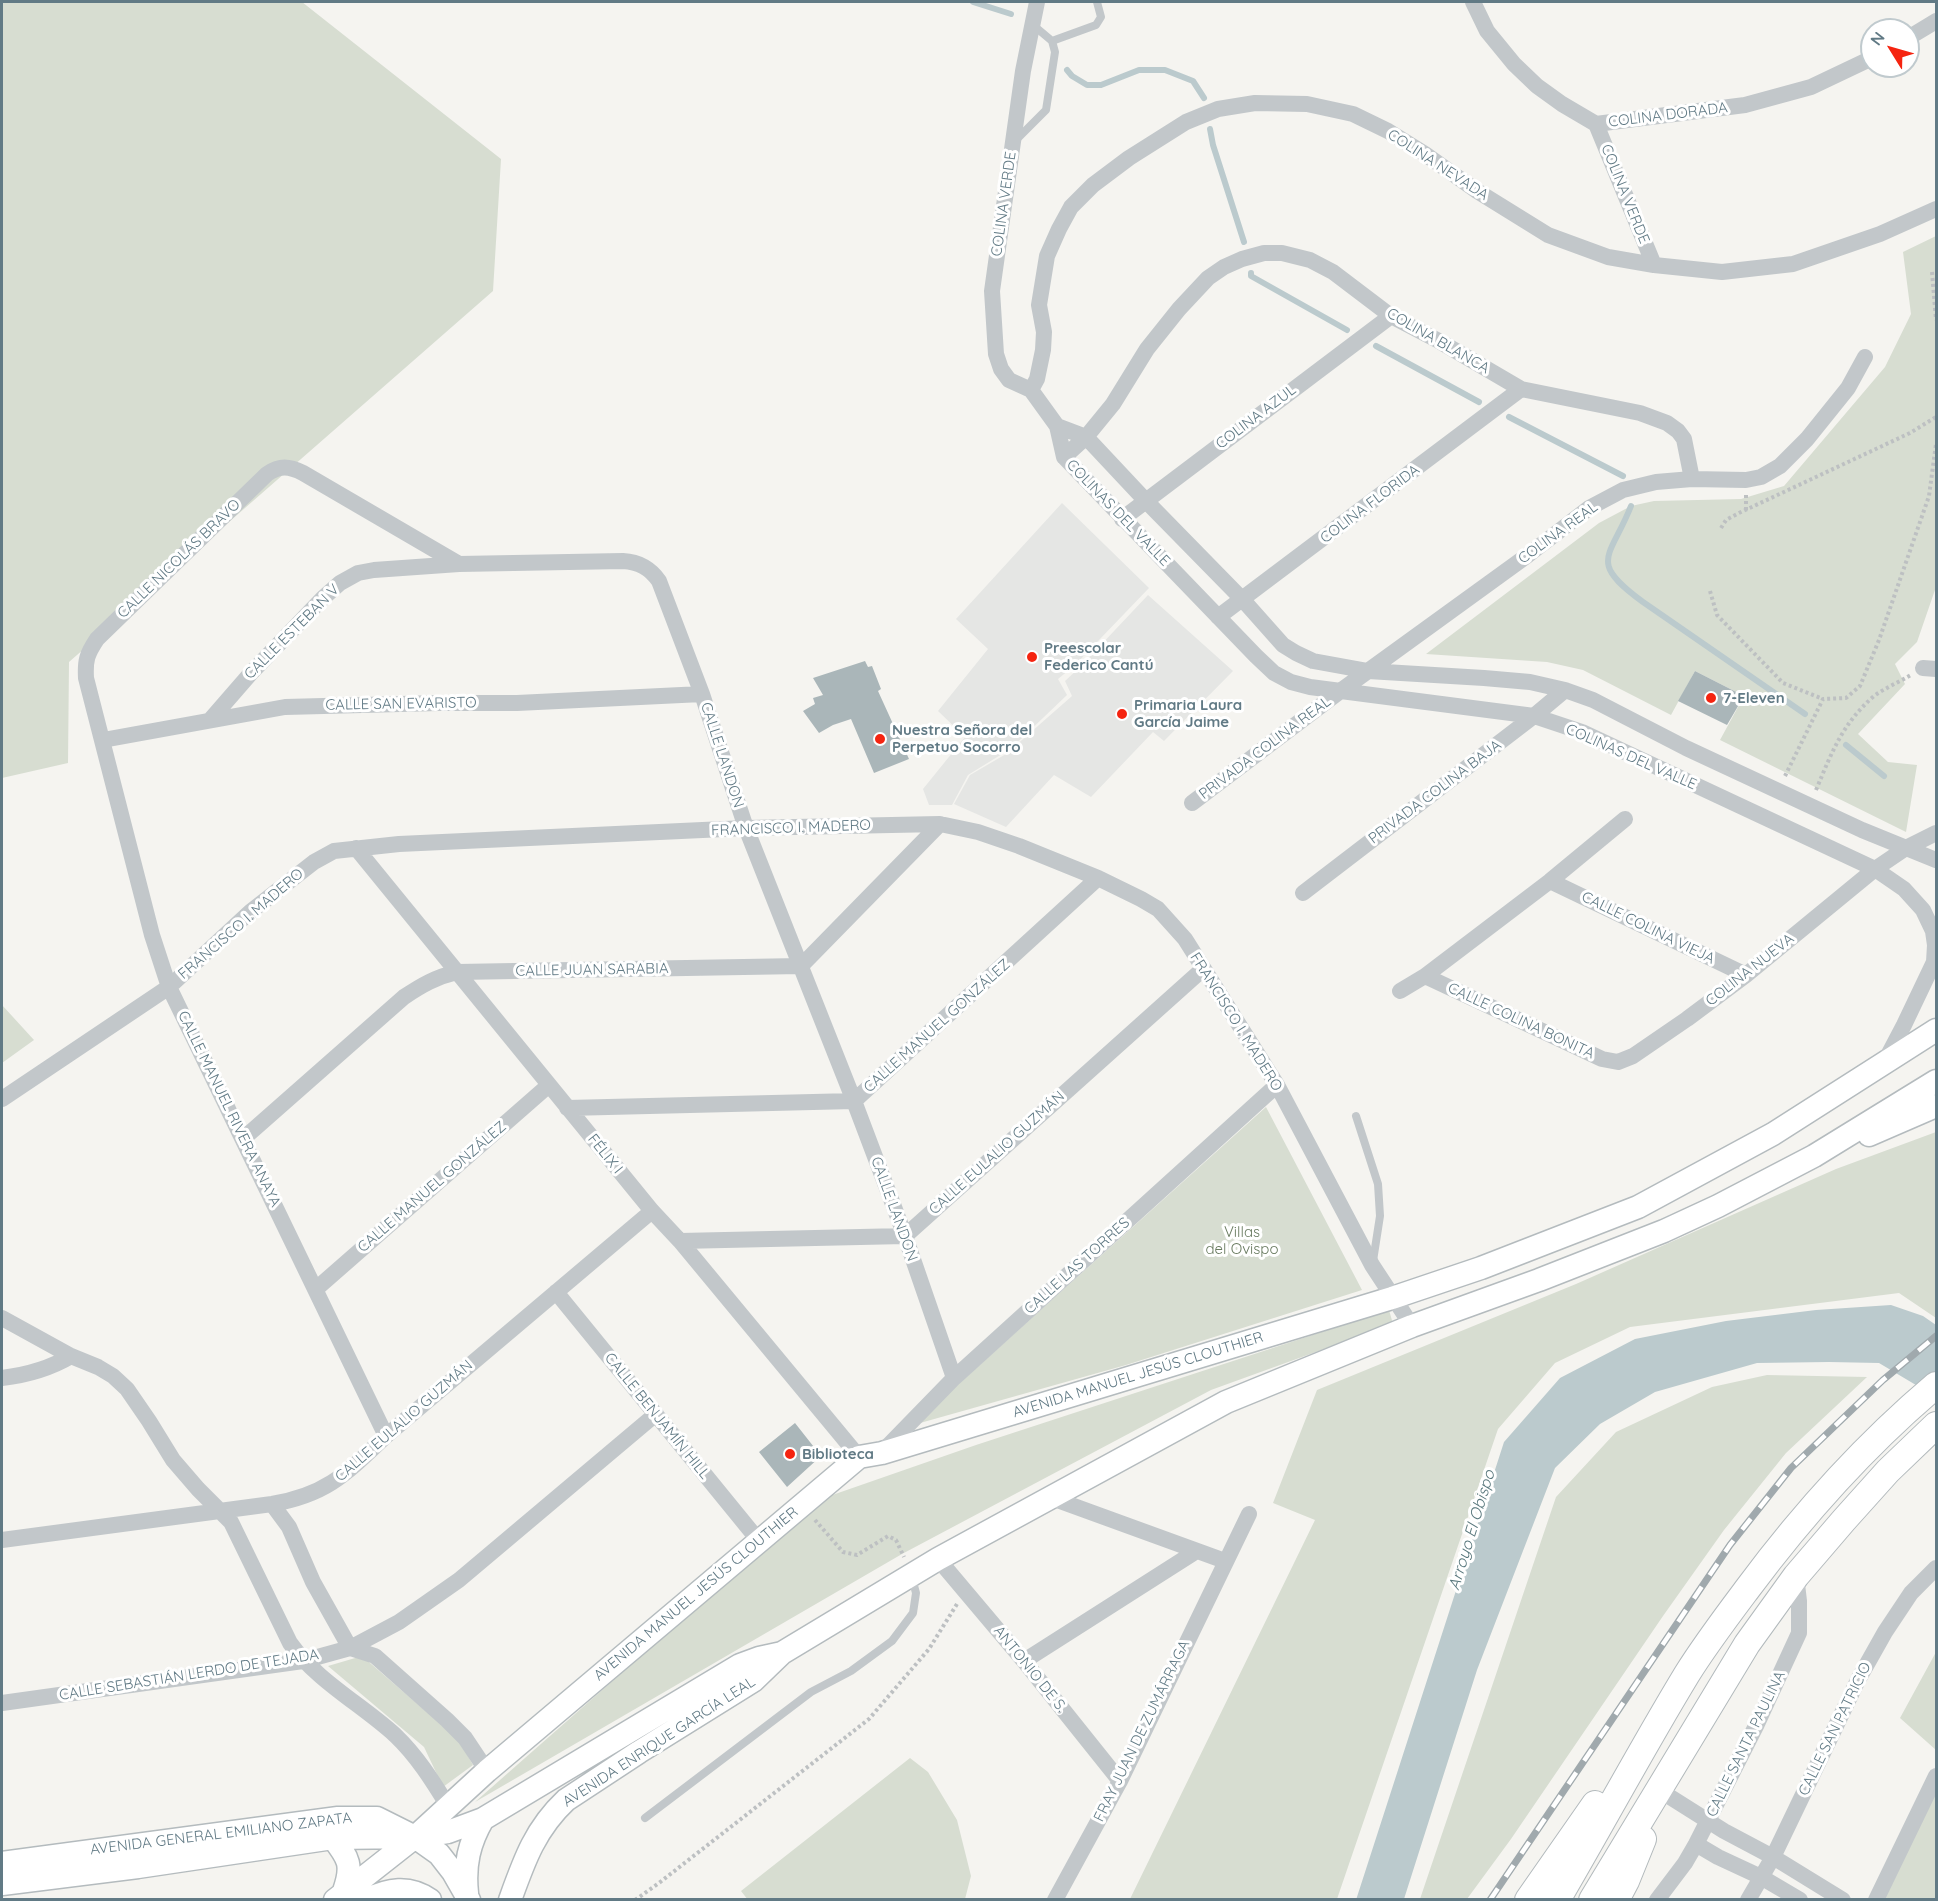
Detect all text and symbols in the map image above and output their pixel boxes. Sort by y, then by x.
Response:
north arrow [1860,18,1920,78]
text: N [1866,28,1889,49]
street label: COLINA DORADA [1607,99,1729,131]
street label: COLINA NEVADA [1384,126,1492,204]
street label: COLINA VERDE [1597,142,1653,246]
street label: COLINA VERDE [988,150,1020,258]
street label: COLINA BLANCA [1383,304,1493,378]
street label: COLINA AZUL [1212,381,1300,453]
street label: COLINAS DEL VALLE [1062,456,1174,570]
street label: COLINA FLORIDA [1317,461,1423,547]
street label: CALLE NICOLÁS BRAVO [114,496,244,622]
street label: COLINA REAL [1515,498,1601,568]
street label: CALLE ESTEBAN V [241,581,343,683]
place label: Preescolar Federico Cantú [1044,639,1153,674]
marker: Preescolar Federico Cantú [1025,650,1039,664]
place label: 7-Eleven [1723,689,1785,707]
marker: 7-Eleven [1704,691,1718,705]
street label: PRIVADA COLINA REAL [1196,693,1334,803]
street label: CALLE SAN EVARISTO [325,694,477,714]
place label: Primaria Laura García Jaime [1134,696,1242,731]
street label: CALLE LANDON [696,700,748,810]
marker: Primaria Laura García Jaime [1115,707,1129,721]
street label: COLINAS DEL VALLE [1563,720,1699,794]
place label: Nuestra Señora del Perpetuo Socorro [892,721,1032,756]
marker: Nuestra Señora del Perpetuo Socorro [873,732,887,746]
street label: PRIVADA COLINA BAJA [1365,736,1505,848]
street label: FRANCISCO I. MADERO [711,816,871,840]
street label: FRANCISCO I. MADERO [175,865,307,983]
street label: CALLE COLINA VIEJA [1578,888,1718,968]
street label: COLINA NUEVA [1702,930,1798,1010]
street label: FRANCISCO I. MADERO [1186,949,1286,1095]
street label: CALLE MANUEL GONZÁLEZ [860,955,1014,1097]
street label: CALLE JUAN SARABIA [515,960,669,980]
street label: CALLE COLINA BONITA [1445,979,1597,1063]
street label: CALLE MANUEL RIVERA ANAYA [174,1008,284,1210]
street label: CALLE EULALIO GUZMÁN [926,1087,1068,1219]
street label: CALLE MANUEL GONZÁLEZ [354,1118,510,1256]
street label: FÉLIX I [584,1131,626,1177]
street label: CALLE LANDON [867,1154,921,1264]
street label: CALLE LAS TORRES [1021,1214,1133,1318]
park label: Villas del Ovispo [1206,1223,1278,1258]
street label: AVENIDA MANUEL JESÚS CLOUTHIER [1011,1328,1265,1422]
street label: CALLE BENJAMÍN HILL [601,1349,713,1483]
street label: CALLE EULALIO GUZMÁN [332,1356,476,1486]
place label: Biblioteca [802,1445,874,1463]
marker: Biblioteca [783,1447,797,1461]
water label: Arroyo El Obispo [1445,1468,1499,1592]
street label: AVENIDA MANUEL JESÚS CLOUTHIER [590,1503,802,1685]
street label: ANTONIO DE S. [990,1622,1070,1716]
street label: FRAY JUAN DE ZUMÁRRAGA [1090,1637,1194,1825]
street label: CALLE SEBASTIÁN LERDO DE TEJADA [58,1646,320,1704]
street label: CALLE SAN PATRICIO [1795,1659,1875,1799]
street label: CALLE SANTA PAULINA [1703,1668,1789,1820]
street label: AVENIDA ENRIQUE GARCÍA LEAL [559,1673,759,1811]
street label: AVENIDA GENERAL EMILIANO ZAPATA [89,1809,353,1859]

